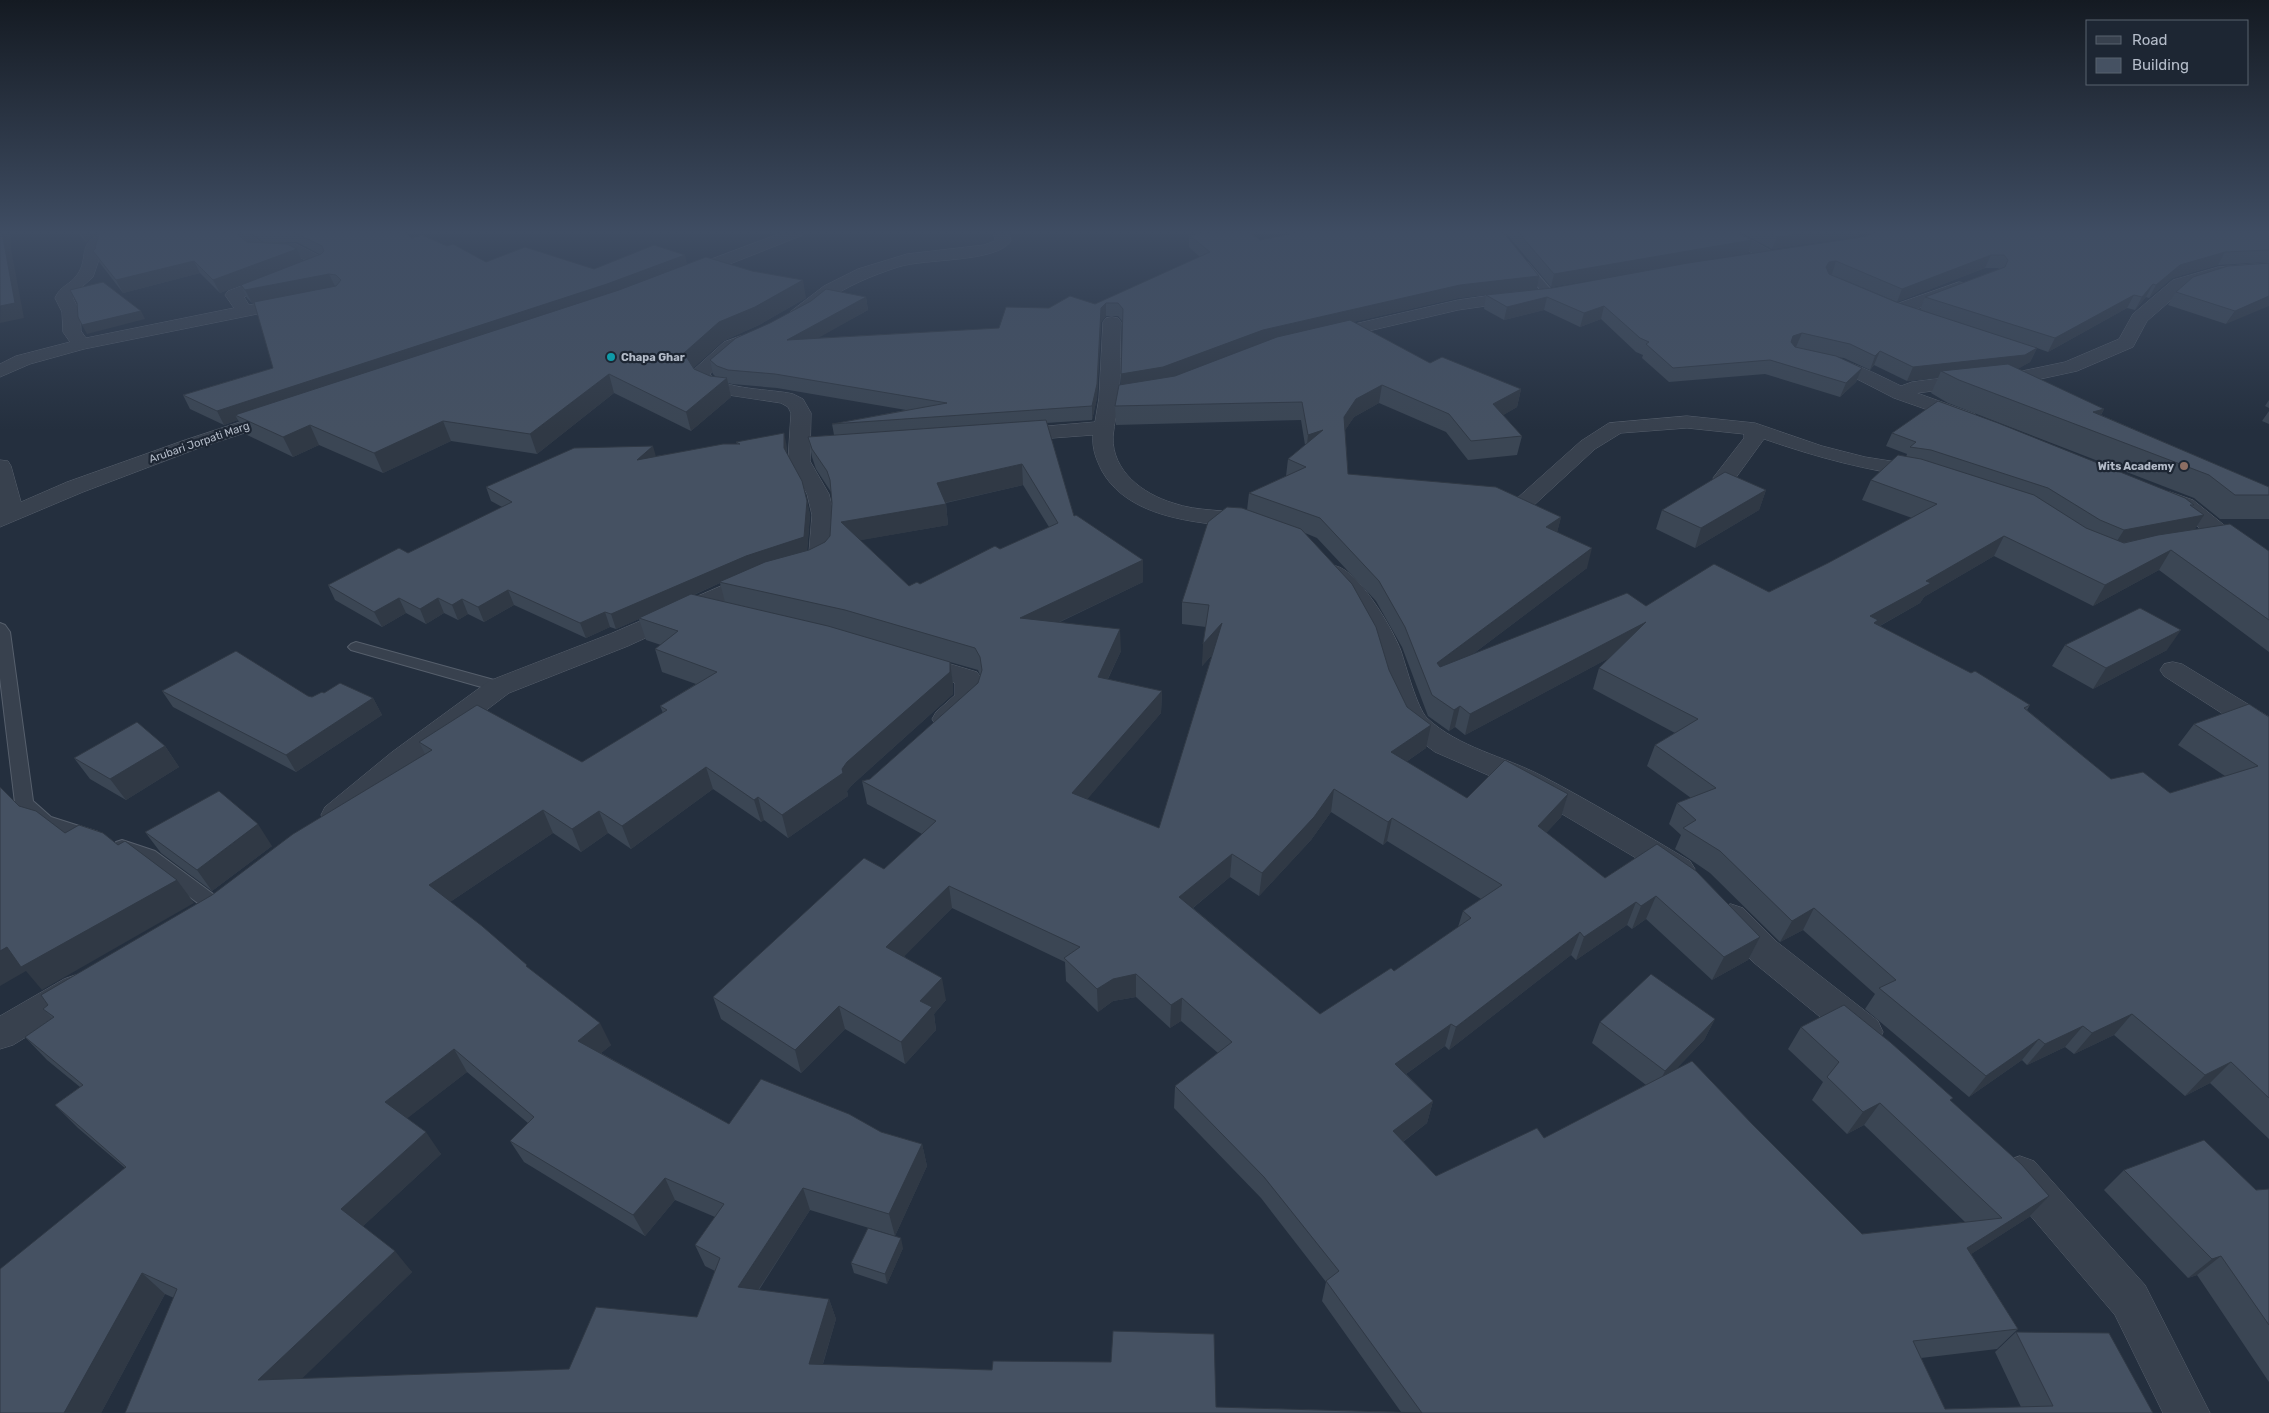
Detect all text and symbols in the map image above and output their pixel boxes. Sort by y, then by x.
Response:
legend [2086,20,2249,85]
text: Road [2132,31,2168,49]
text: Building [2132,56,2189,74]
marker: Chapa Ghar [605,351,617,363]
place label: Chapa Ghar [621,351,685,364]
street label: Arubari Jorpati Marg [147,419,251,466]
place label: Wits Academy [2098,460,2174,473]
marker: Wits Academy [2178,460,2190,472]

